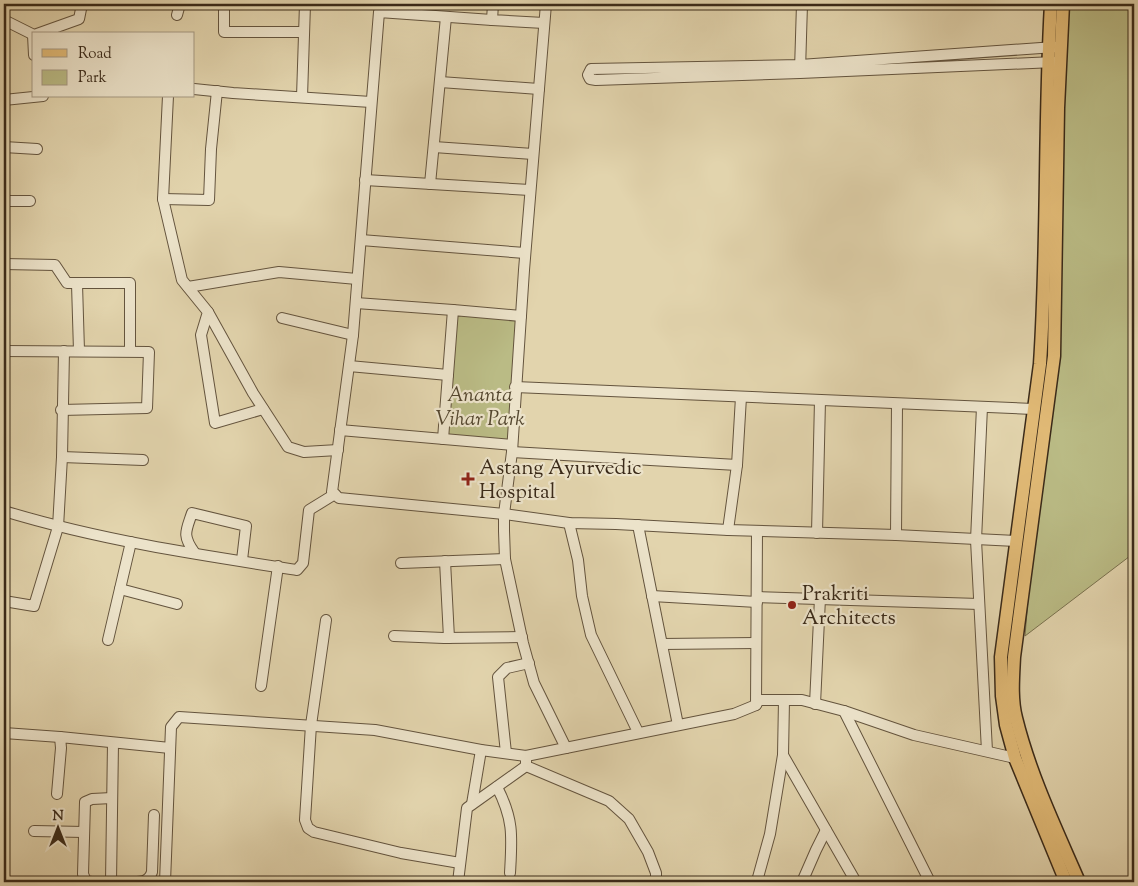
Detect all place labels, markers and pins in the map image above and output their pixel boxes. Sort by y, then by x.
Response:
place label: Astang Ayurvedic Hospital [479,454,642,508]
marker: Astang Ayurvedic Hospital [461,472,475,486]
place label: Prakriti Architects [802,580,896,634]
marker: Prakriti Architects [786,599,798,611]

